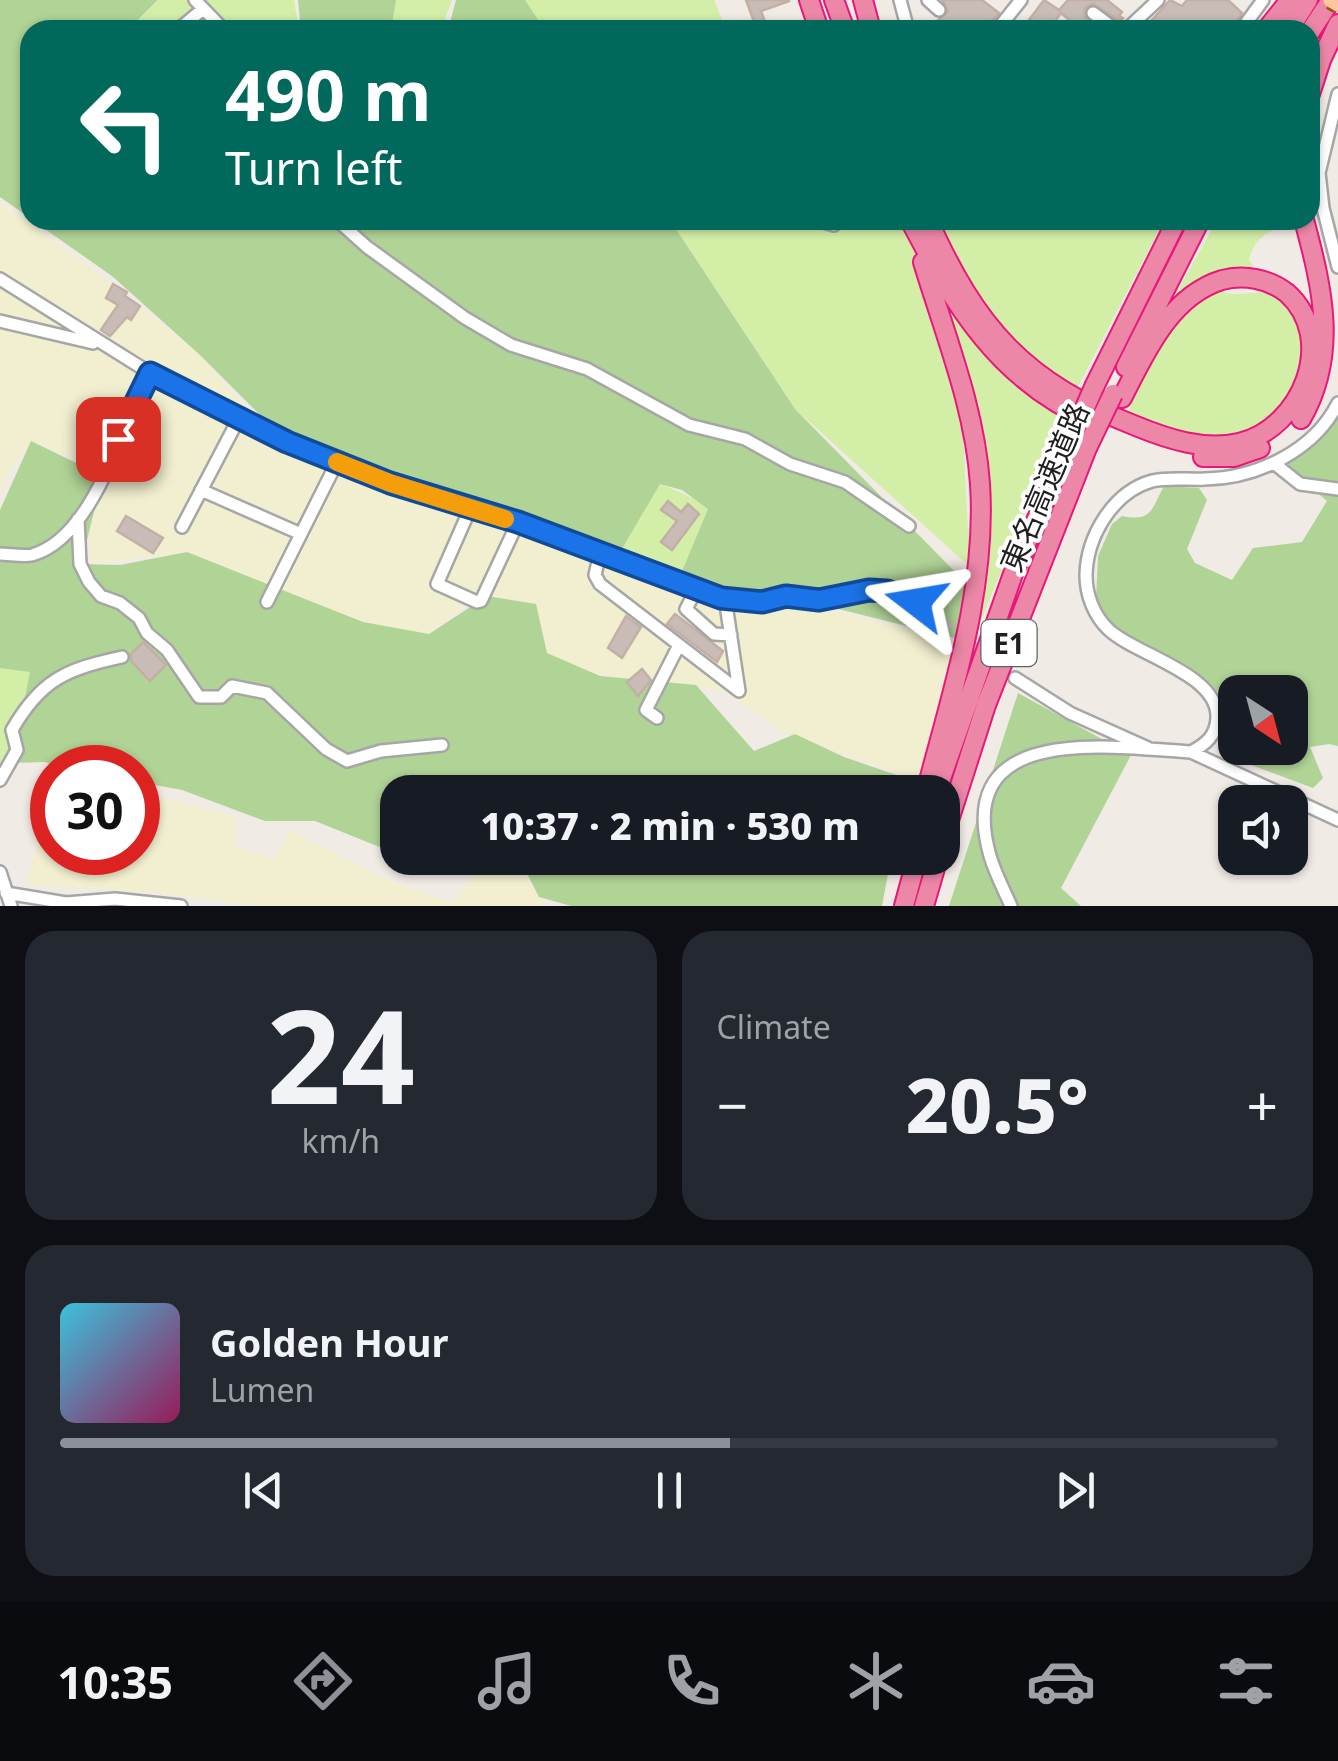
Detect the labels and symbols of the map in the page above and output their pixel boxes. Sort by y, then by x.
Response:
street label: 東名高速道路 [990,396,1098,578]
pin [76,397,161,482]
position arrow [864,550,968,654]
road number: E1 [982,620,1036,666]
north arrow [1218,675,1308,765]
speed limit sign: 30 [30,745,160,875]

